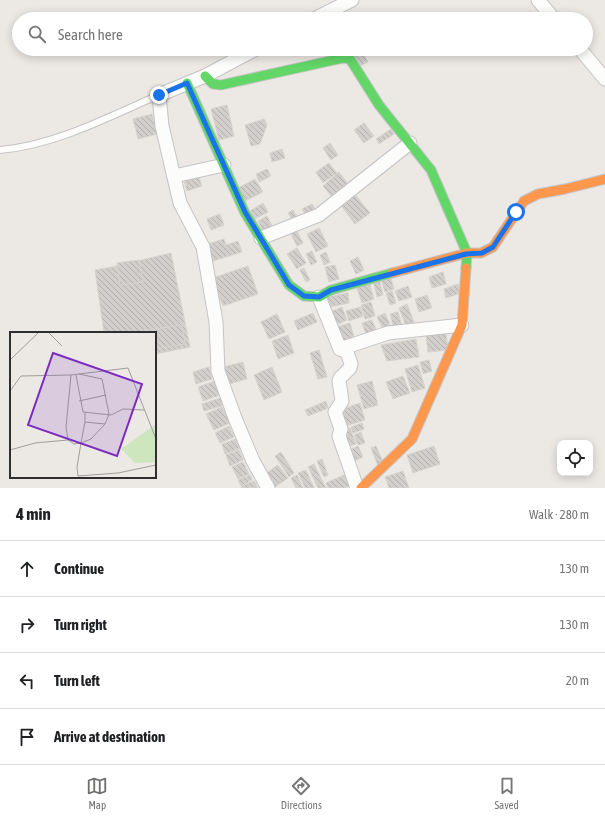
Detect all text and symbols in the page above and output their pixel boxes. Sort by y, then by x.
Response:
search box [12,12,593,56]
icon: search [26,23,48,45]
text: Search here [58,26,123,43]
route end [150,86,168,104]
route start [507,203,525,221]
inset map [10,332,156,478]
map controls [557,440,593,476]
button: locate [557,440,593,476]
text: 4 min [16,504,51,524]
text: Walk · 280 m [529,507,589,522]
icon: ahead [16,558,38,580]
text: Continue [54,560,104,577]
text: 130 m [560,561,589,576]
icon: right [16,614,38,636]
text: Turn right [54,616,107,633]
text: 130 m [560,617,589,632]
icon: left [16,670,38,692]
text: Turn left [54,672,100,689]
text: 20 m [566,673,589,688]
icon: arrive [16,726,38,748]
text: Arrive at destination [54,728,165,745]
tab: Map [86,775,108,811]
tab: Directions [281,775,322,811]
tab: Saved [494,775,519,811]

